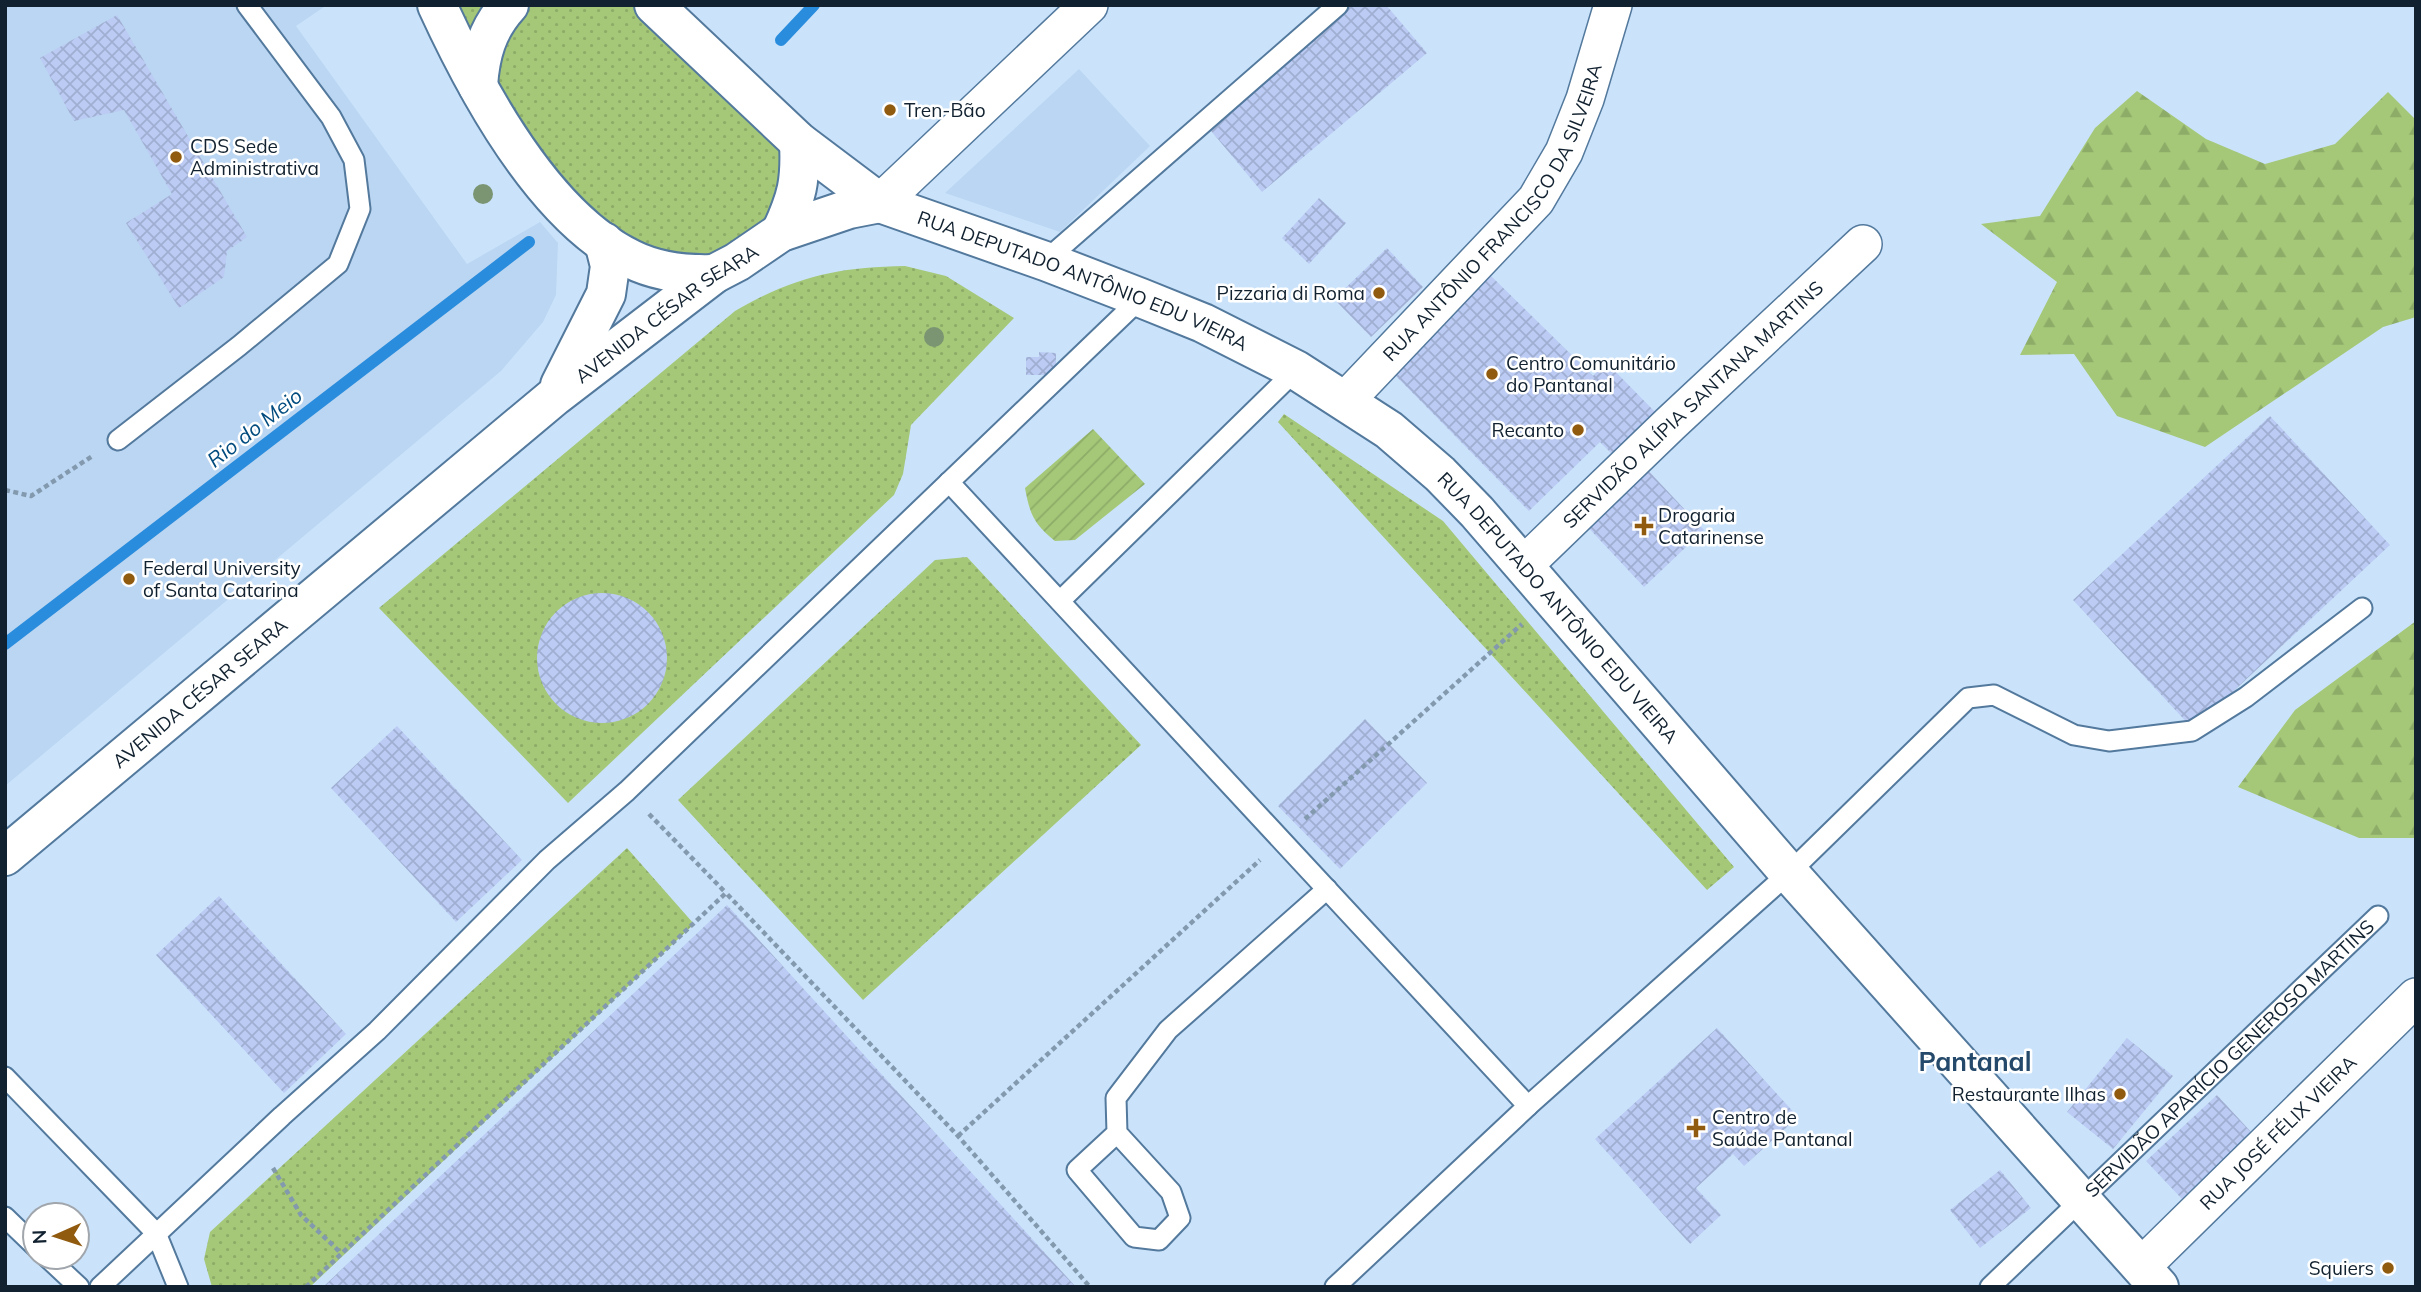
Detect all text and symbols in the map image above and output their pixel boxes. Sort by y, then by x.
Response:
street label: RUA ANTÔNIO FRANCISCO DA SILVEIRA [1377,61,1607,366]
place label: Tren-Bão [904,98,986,122]
marker: Tren-Bão [882,102,898,118]
place label: CDS Sede Administrativa [190,134,319,180]
marker: CDS Sede Administrativa [168,149,184,165]
street label: RUA DEPUTADO ANTÔNIO EDU VIEIRA [914,205,1252,356]
street label: AVENIDA CÉSAR SEARA [570,239,763,388]
street label: SERVIDÃO ALÍPIA SANTANA MARTINS [1558,276,1828,533]
place label: Pizzaria di Roma [1217,281,1365,305]
marker: Pizzaria di Roma [1371,285,1387,301]
place label: Centro Comunitário do Pantanal [1506,351,1676,397]
marker: Centro Comunitário do Pantanal [1484,366,1500,382]
water label: Rio do Meio [202,382,307,472]
place label: Recanto [1491,418,1564,442]
marker: Recanto [1570,422,1586,438]
street label: RUA DEPUTADO ANTÔNIO EDU VIEIRA [1433,467,1683,748]
place label: Drogaria Catarinense [1658,503,1764,549]
marker: Drogaria Catarinense [1636,518,1652,534]
place label: Federal University of Santa Catarina [143,556,301,602]
marker: Federal University of Santa Catarina [121,571,137,587]
street label: AVENIDA CÉSAR SEARA [107,613,292,773]
street label: SERVIDÃO APARÍCIO GENEROSO MARTINS [2080,914,2379,1202]
district label: Pantanal [1918,1045,2032,1078]
street label: RUA JOSÉ FÉLIX VIEIRA [2194,1050,2362,1215]
place label: Restaurante Ilhas [1952,1082,2106,1106]
marker: Restaurante Ilhas [2112,1086,2128,1102]
place label: Centro de Saúde Pantanal [1712,1105,1852,1151]
marker: Centro de Saúde Pantanal [1686,1118,1706,1138]
north arrow [21,1201,91,1271]
text: N [27,1229,51,1245]
place label: Squiers [2309,1256,2374,1280]
marker: Squiers [2380,1260,2396,1276]

